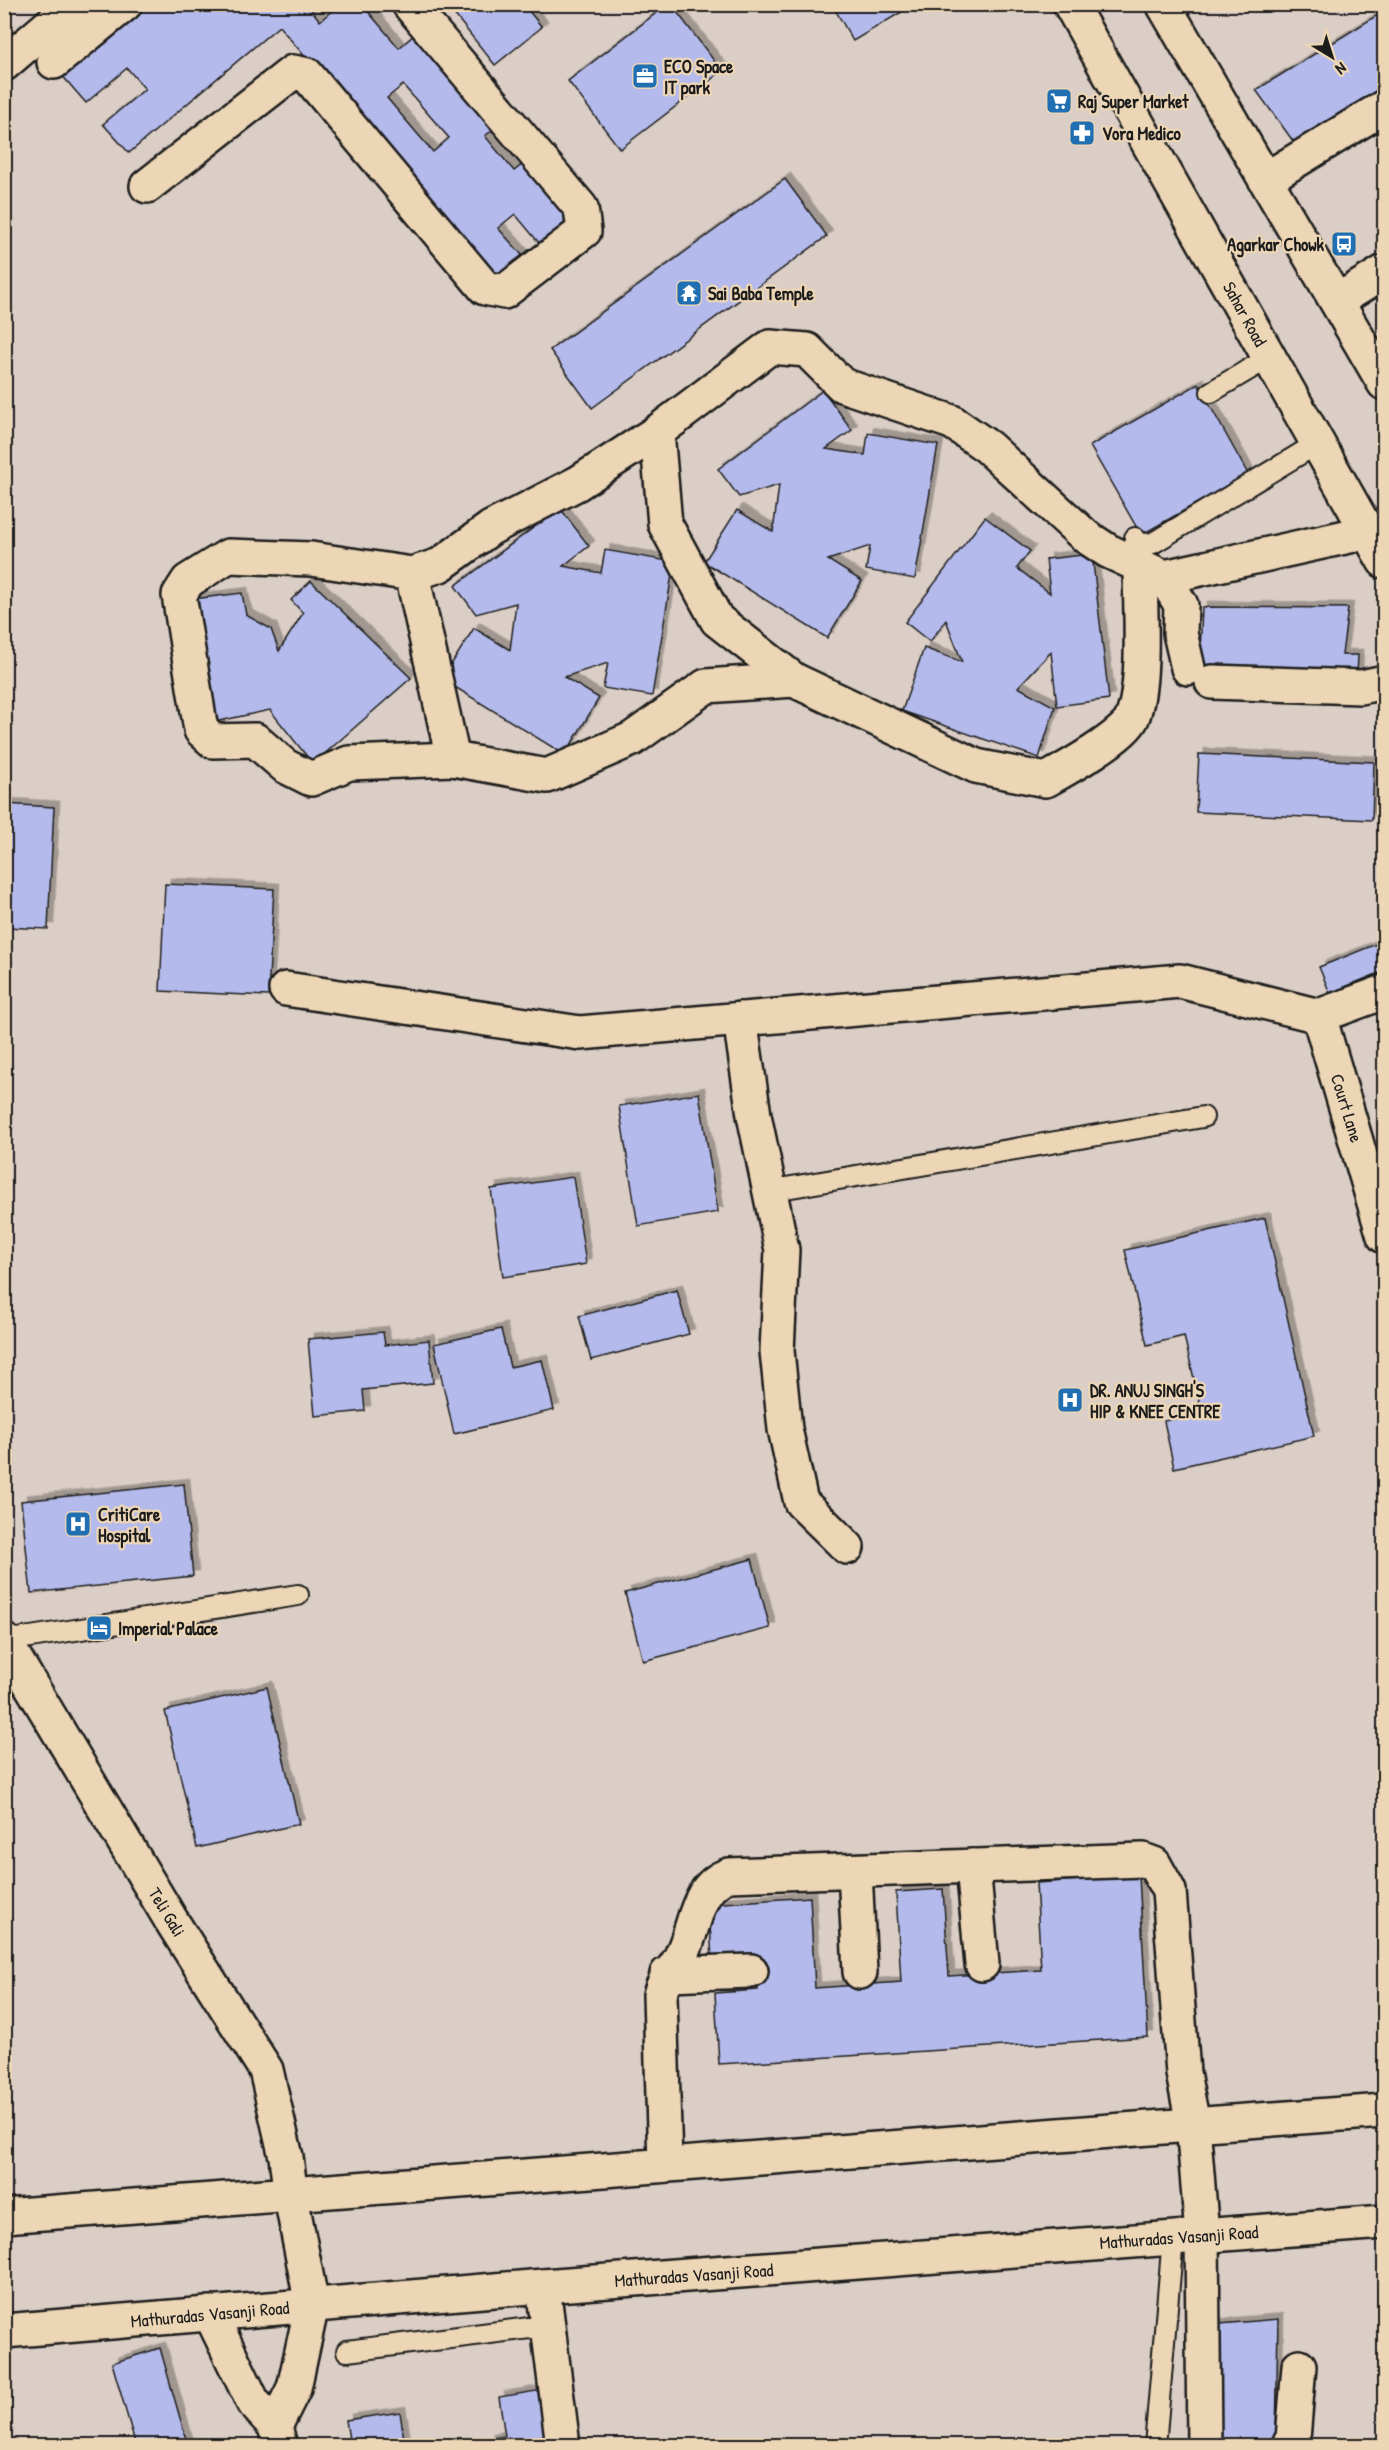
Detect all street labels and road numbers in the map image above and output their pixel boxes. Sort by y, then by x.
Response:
street label: Sahar Road [1217,277,1273,351]
street label: Court Lane [1325,1071,1369,1145]
street label: Teli Gali [143,1883,191,1941]
street label: Mathuradas Vasanji Road [1099,2219,1259,2255]
street label: Mathuradas Vasanji Road [614,2257,774,2293]
street label: Mathuradas Vasanji Road [130,2295,290,2333]

